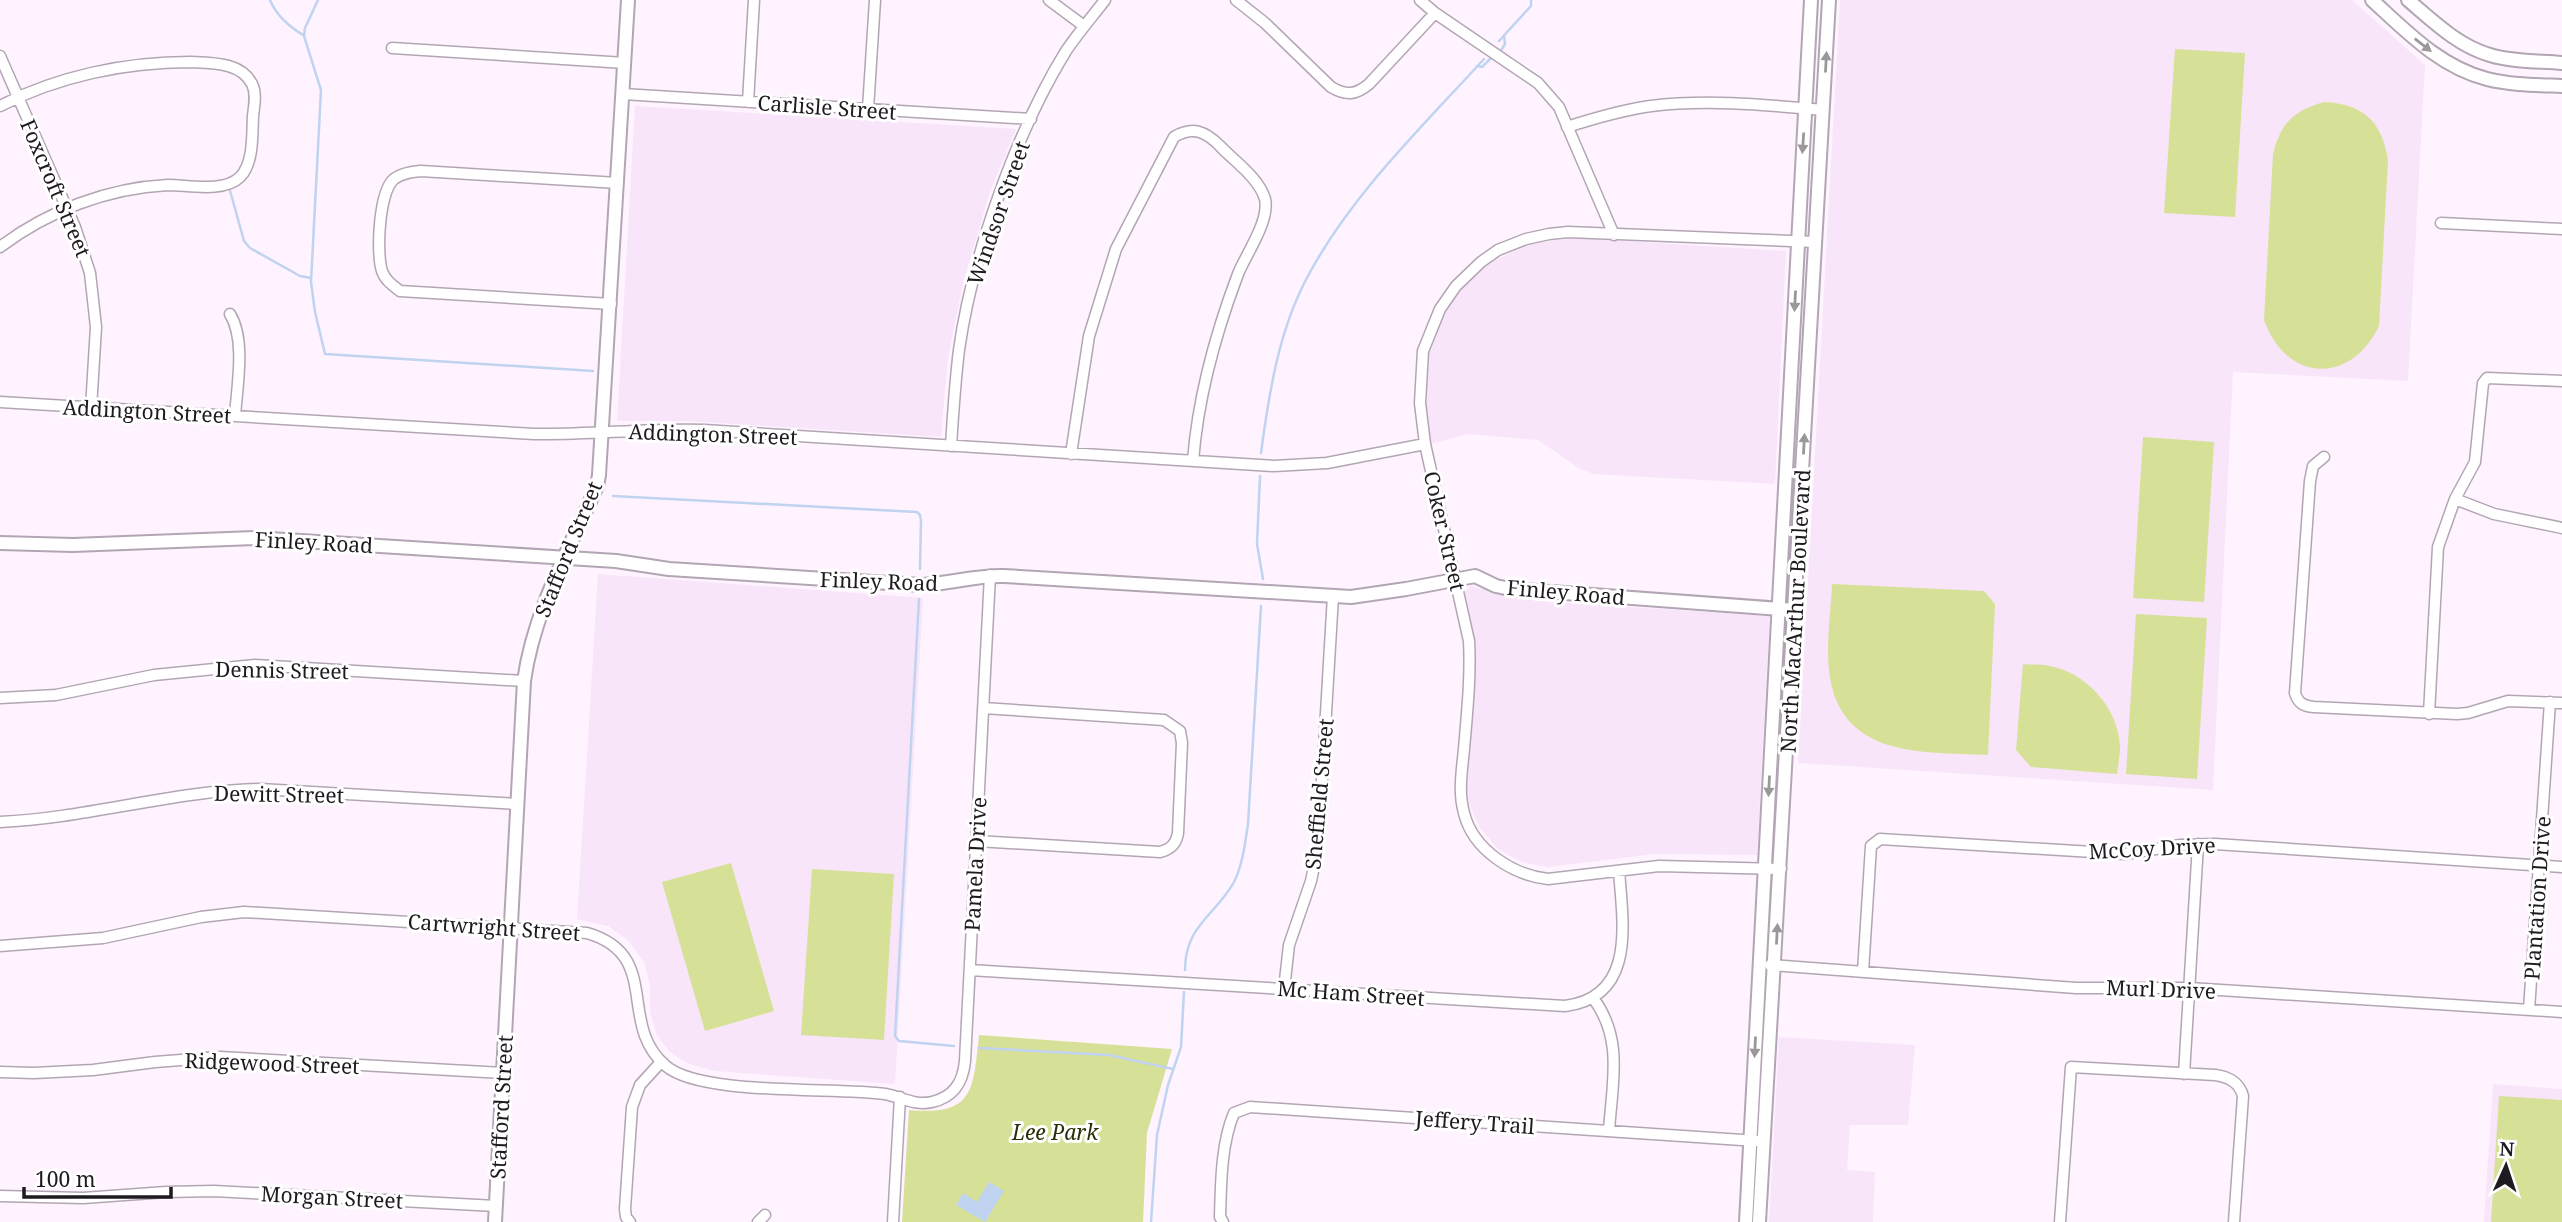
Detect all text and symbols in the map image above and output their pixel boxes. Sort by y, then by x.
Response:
one-way arrow [2414,37,2432,52]
one-way arrow [1820,50,1831,72]
street label: Carlisle Street [757,88,897,126]
street label: Foxcroft Street [14,115,98,261]
one-way arrow [1798,132,1809,154]
street label: Windsor Street [960,137,1036,289]
one-way arrow [1789,290,1800,312]
street label: Addington Street [62,393,232,429]
street label: Addington Street [628,417,798,451]
one-way arrow [1799,432,1810,454]
street label: Coker Street [1418,468,1472,594]
street label: North MacArthur Boulevard [1774,468,1816,753]
street label: Stafford Street [528,477,608,621]
street label: Finley Road [254,525,374,559]
street label: Finley Road [819,565,939,597]
street label: Finley Road [1506,573,1626,611]
street label: Dennis Street [215,655,349,685]
street label: Sheffield Street [1298,717,1340,871]
one-way arrow [1763,775,1774,797]
street label: Dewitt Street [214,779,344,809]
street label: Pamela Drive [957,796,993,932]
street label: Plantation Drive [2517,815,2557,981]
street label: McCoy Drive [2088,831,2216,865]
street label: Cartwright Street [407,907,581,947]
one-way arrow [1772,923,1783,945]
street label: Murl Drive [2105,973,2217,1005]
street label: Mc Ham Street [1276,974,1426,1012]
street label: Stafford Street [483,1034,519,1180]
one-way arrow [1749,1036,1760,1058]
street label: Ridgewood Street [184,1046,360,1080]
street label: Jeffery Trail [1413,1104,1536,1140]
park label: Lee Park [1011,1118,1099,1146]
north arrow [2471,1131,2541,1201]
text: N [2499,1136,2515,1162]
scale bar [24,1156,172,1200]
text: 100 m [35,1165,96,1193]
street label: Morgan Street [260,1179,404,1215]

